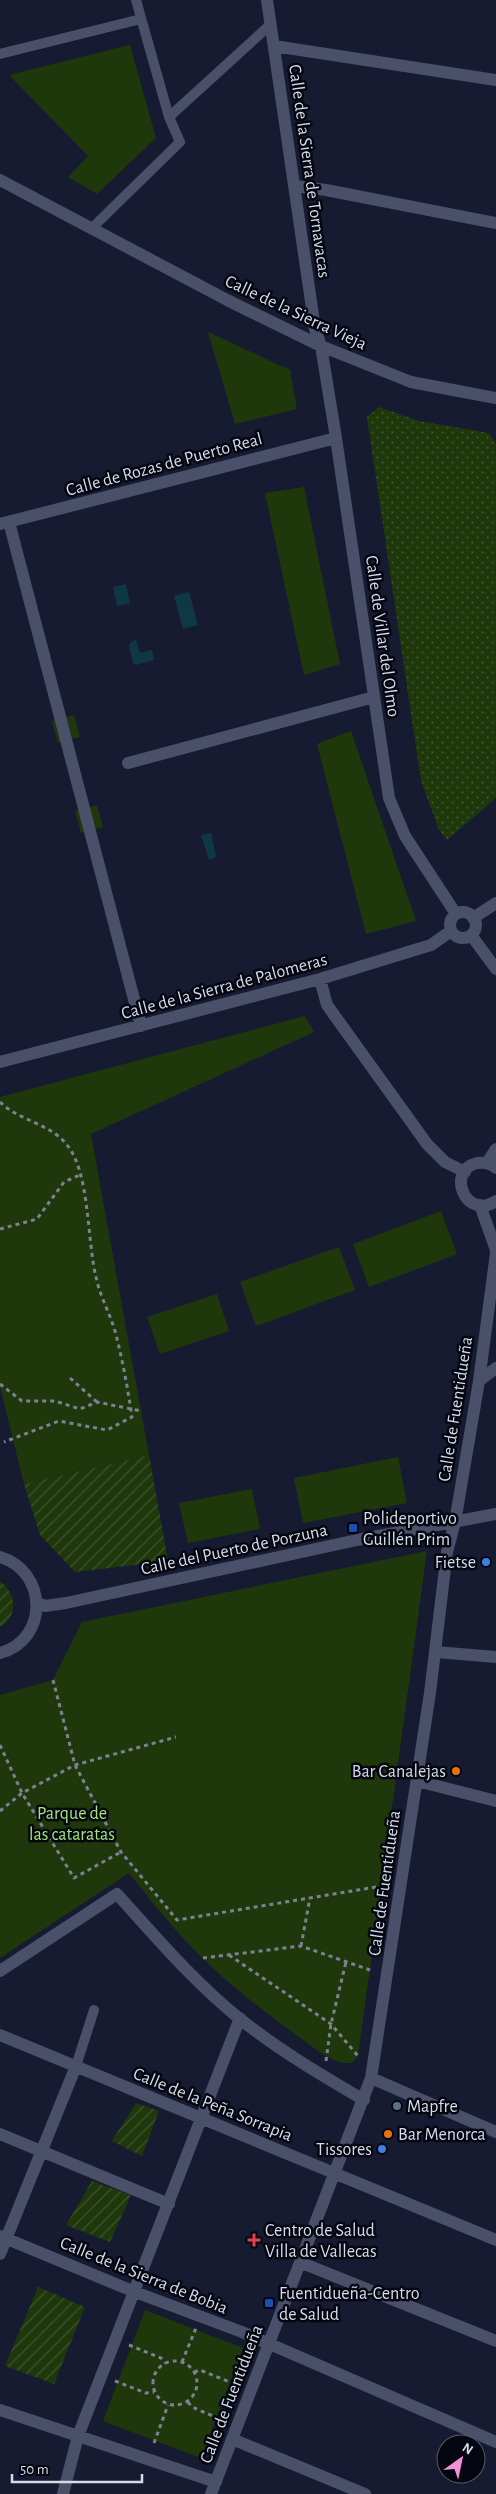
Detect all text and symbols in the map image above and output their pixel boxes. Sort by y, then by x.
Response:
street label: Calle de la Sierra de Tornavacas [285,63,333,279]
street label: Calle de la Sierra Vieja [222,272,369,354]
street label: Calle de Rozas de Puerto Real [64,430,264,500]
street label: Calle de Villar del Olmo [362,554,402,718]
street label: Calle de la Sierra de Palomeras [119,951,329,1023]
street label: Calle de Fuentidueña [436,1335,476,1483]
place label: Polideportivo Guillén Prim [363,1510,457,1549]
street label: Calle del Puerto de Porzuna [139,1521,329,1579]
marker: Polideportivo Guillén Prim [347,1522,359,1534]
place label: Fietse [435,1554,476,1572]
marker: Fietse [480,1556,492,1568]
place label: Bar Canalejas [352,1763,446,1781]
marker: Bar Canalejas [450,1765,462,1777]
park label: Parque de las cataratas [29,1805,115,1844]
street label: Calle de Fuentidueña [366,1809,404,1957]
street label: Calle de la Peña Sorrapia [130,2065,295,2145]
place label: Mapfre [407,2098,458,2116]
marker: Mapfre [391,2100,403,2112]
place label: Bar Menorca [398,2126,486,2144]
marker: Bar Menorca [382,2128,394,2140]
place label: Tissores [316,2141,372,2159]
marker: Tissores [376,2143,388,2155]
place label: Centro de Salud Villa de Vallecas [265,2222,377,2261]
marker: Centro de Salud Villa de Vallecas [247,2233,261,2247]
street label: Calle de la Sierra de Bobia [57,2234,230,2318]
place label: Fuentidueña-Centro de Salud [279,2285,420,2324]
marker: Fuentidueña-Centro de Salud [263,2297,275,2309]
street label: Calle de Fuentidueña [197,2323,267,2466]
north arrow [436,2434,486,2484]
text: N [460,2440,475,2457]
scale bar [12,2452,142,2484]
text: 50 m [20,2462,49,2477]

